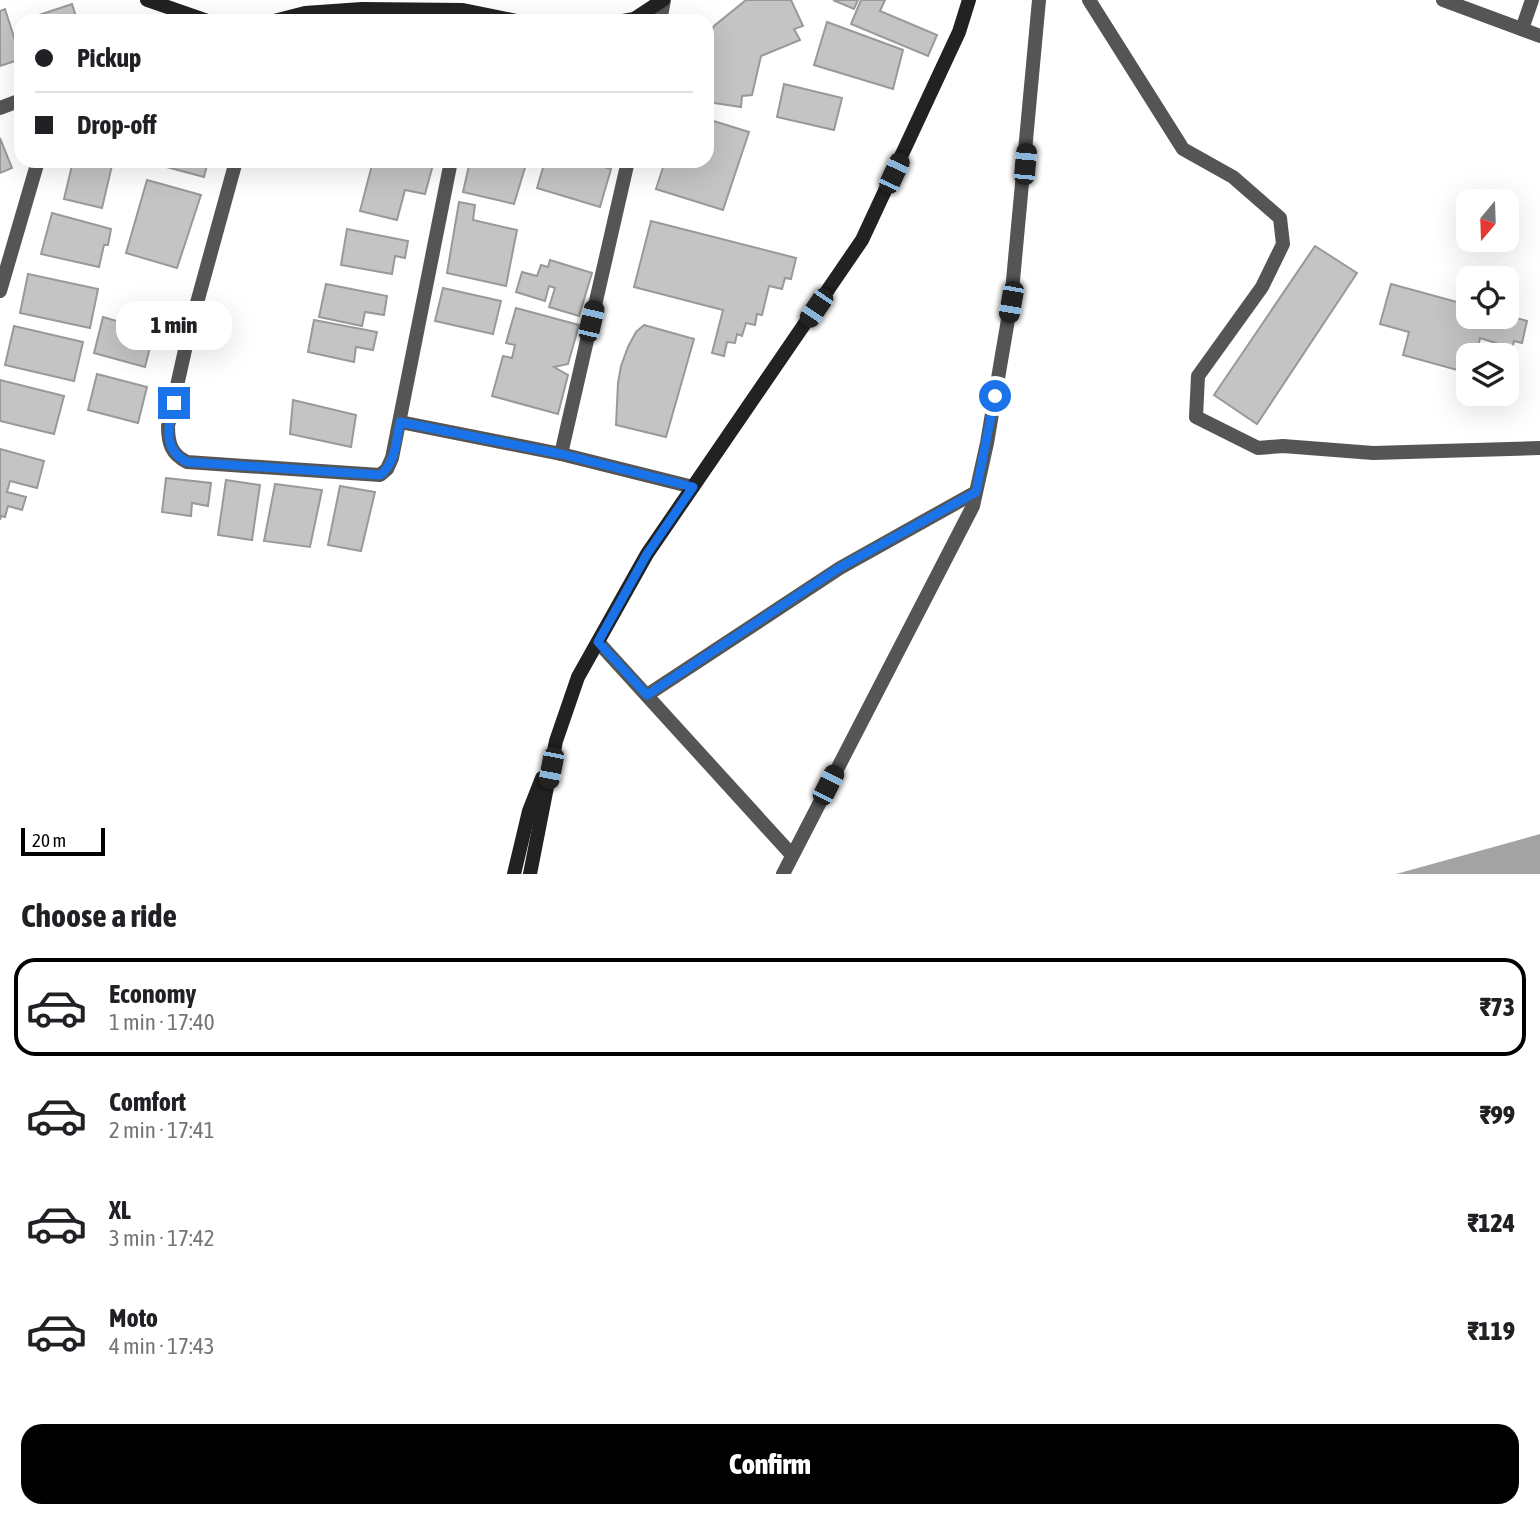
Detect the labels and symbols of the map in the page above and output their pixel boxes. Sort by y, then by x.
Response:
car [1013,142,1038,186]
car [876,150,913,196]
north arrow [1456,189,1519,252]
car [998,279,1025,325]
car [796,285,837,331]
car [577,298,606,344]
callout: 1 min [116,302,232,350]
route start [979,380,1011,412]
route end [158,387,190,419]
car [537,745,566,791]
car [810,762,847,808]
scale bar [21,825,105,857]

